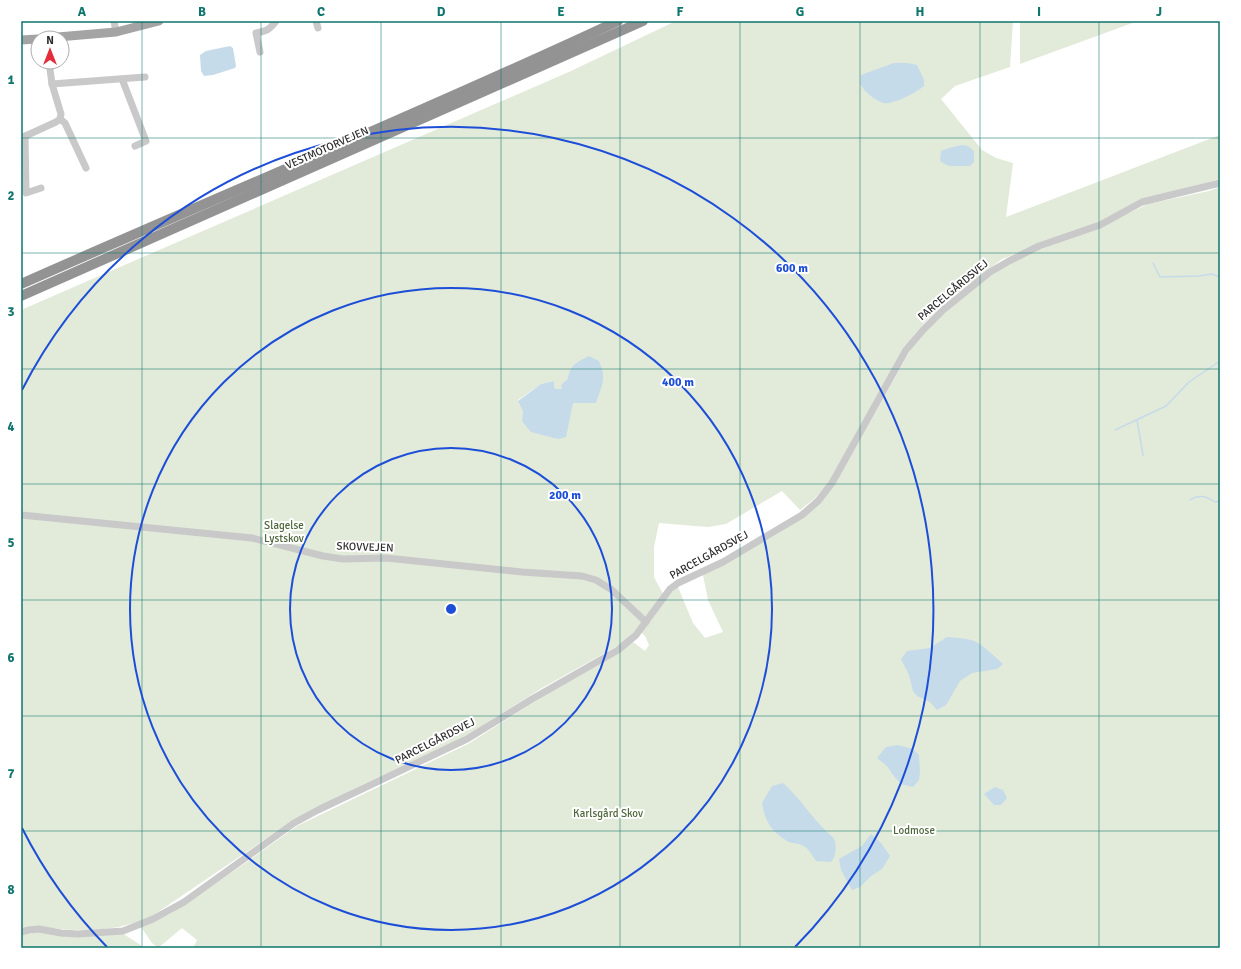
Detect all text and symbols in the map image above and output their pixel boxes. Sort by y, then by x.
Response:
text: A [78,4,87,20]
text: B [198,4,206,20]
text: C [317,4,325,20]
text: D [437,4,446,20]
text: E [557,4,565,20]
text: F [677,4,684,20]
text: G [796,4,804,20]
text: H [916,4,924,20]
text: I [1037,4,1041,20]
text: J [1156,4,1162,20]
north arrow [30,30,70,70]
text: N [46,34,54,47]
text: 1 [7,72,15,88]
street label: VESTMOTORVEJEN [284,124,370,172]
text: 2 [7,188,15,204]
street label: PARCELGÅRDSVEJ [915,256,991,323]
text: 600 m [776,261,808,276]
text: 3 [7,304,15,320]
text: 400 m [662,375,694,390]
text: 4 [7,419,15,435]
text: 200 m [549,488,581,503]
park label: Slagelse Lystskov [264,519,304,545]
street label: PARCELGÅRDSVEJ [667,527,751,582]
text: 5 [7,535,15,551]
street label: SKOVVEJEN [336,540,394,554]
centre of rings [444,602,458,616]
text: 6 [7,650,15,666]
street label: PARCELGÅRDSVEJ [392,714,477,767]
text: 7 [7,766,15,782]
park label: Karlsgård Skov [573,807,643,820]
park label: Lodmose [893,824,935,837]
text: 8 [7,882,15,898]

